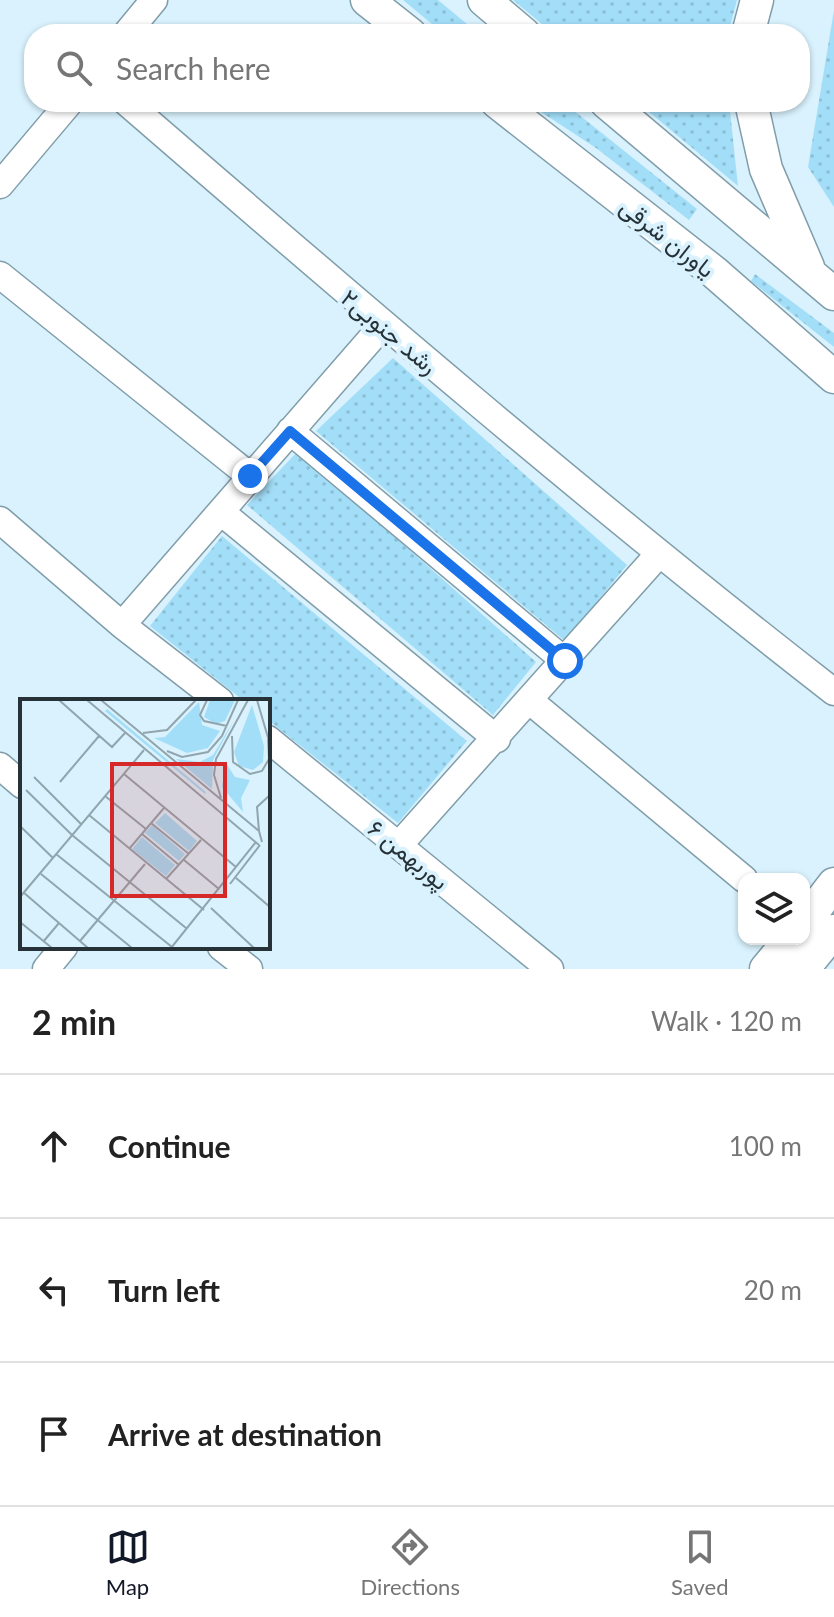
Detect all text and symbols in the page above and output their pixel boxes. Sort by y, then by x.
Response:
search box [24,24,810,112]
icon: search [52,46,96,90]
text: Search here [116,50,271,86]
street label: یاوران شرقی [614,191,721,284]
street label: رشد جنوبی۲ [335,282,444,381]
route end [232,458,268,494]
route start [547,643,583,679]
inset map [20,699,270,949]
street label: پوربهمن ۶ [361,813,455,897]
map controls [738,873,810,945]
button: layers [738,873,810,945]
text: 2 min [32,1001,116,1042]
text: Walk · 120 m [651,1005,802,1037]
icon: ahead [32,1124,76,1168]
text: Continue [108,1128,231,1164]
text: 100 m [729,1130,802,1162]
icon: left [32,1268,76,1312]
text: Turn left [108,1272,220,1308]
text: 20 m [744,1274,802,1306]
icon: arrive [32,1412,76,1456]
text: Arrive at destination [108,1416,382,1452]
tab: Map [106,1525,150,1600]
tab: Directions [361,1525,460,1600]
tab: Saved [671,1525,728,1600]

